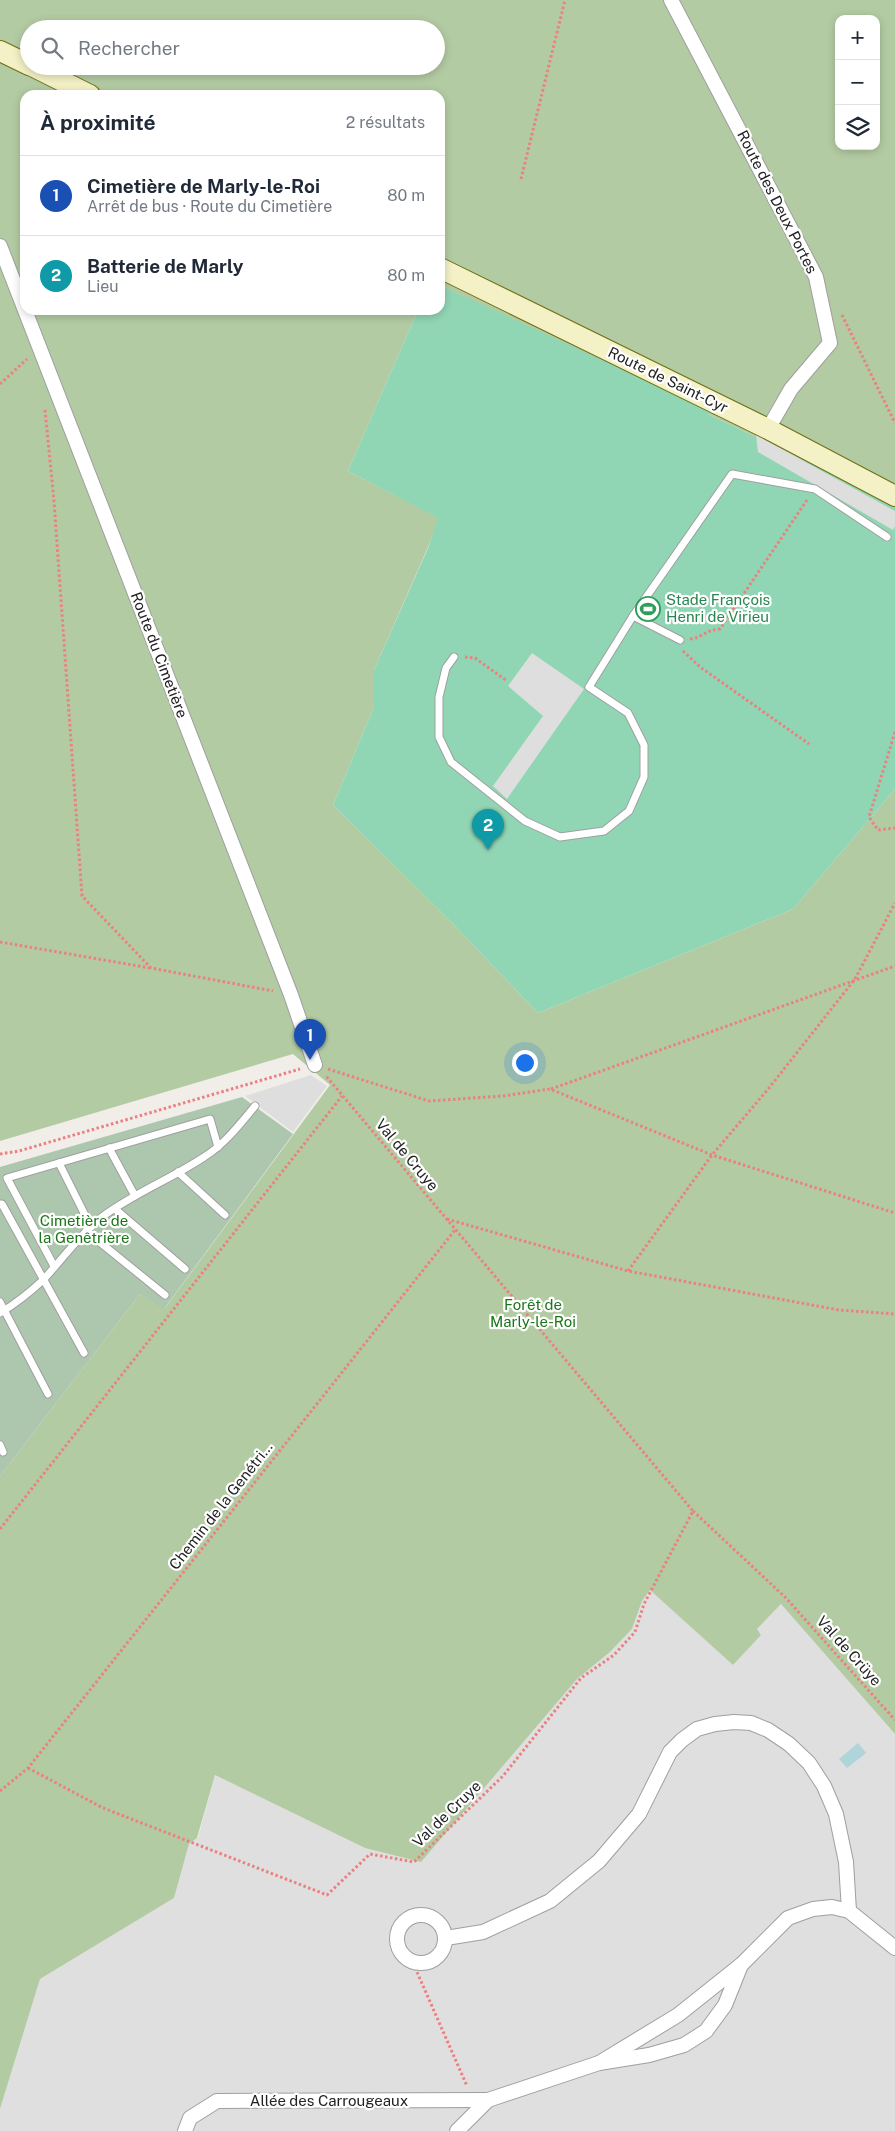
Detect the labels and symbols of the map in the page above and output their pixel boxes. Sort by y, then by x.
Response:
street label: Route des Deux Portes [734,128,821,276]
street label: Route de Saint-Cyr [605,343,731,416]
street label: Route du Cimetière [128,590,191,720]
place label: Stade François Henri de Virieu [666,591,770,625]
sports icon: Stade François Henri de Virieu [635,596,661,622]
pin: 2 [472,809,504,850]
pin: 1 [294,1019,326,1060]
your location [512,1050,538,1076]
street label: Val de Cruye [373,1116,442,1194]
park label: Cimetière de la Genêtrière [39,1212,129,1246]
park label: Forêt de Marly-le-Roi [490,1296,576,1330]
street label: Chemin de la Genétri... [166,1439,276,1573]
street label: Val de Crüye [814,1612,885,1689]
street label: Val de Cruye [409,1777,484,1850]
street label: Allée des Carrougeaux [250,2092,408,2109]

